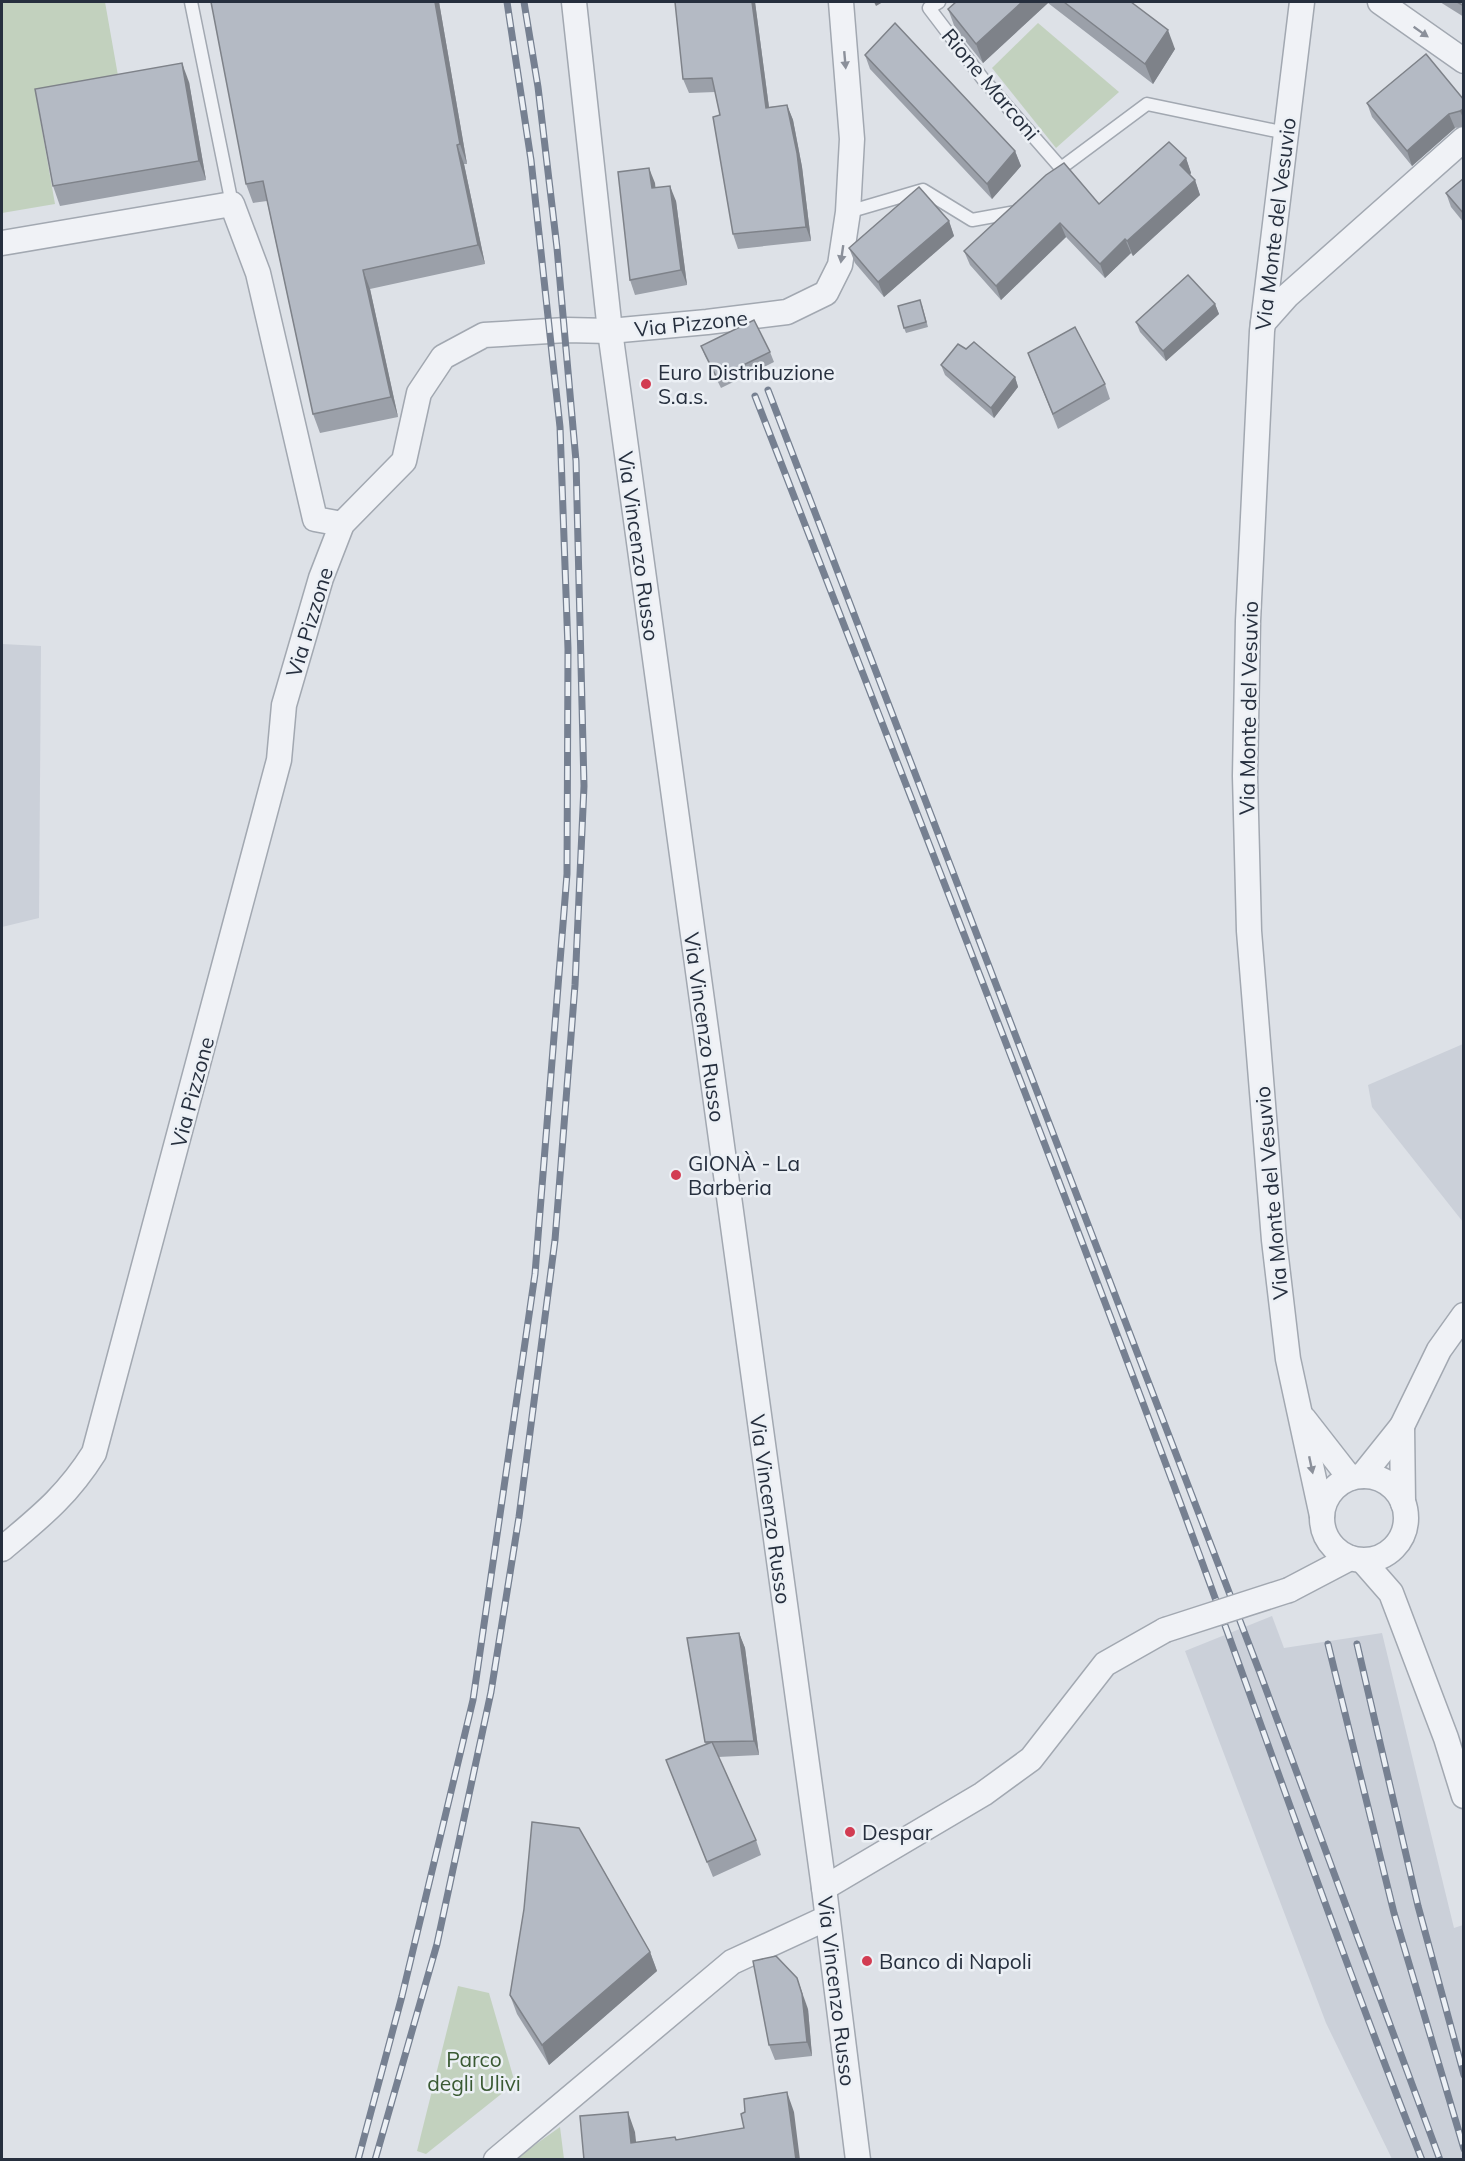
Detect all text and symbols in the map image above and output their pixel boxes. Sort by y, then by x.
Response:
street label: Rione Marconi [937,23,1045,145]
one-way arrow [1413,26,1429,38]
one-way arrow [841,50,850,69]
street label: Via Monte del Vesuvio [1249,116,1301,332]
one-way arrow [837,245,846,264]
street label: Via Pizzone [633,304,749,342]
place label: Euro Distribuzione S.a.s. [658,359,835,409]
marker: Euro Distribuzione S.a.s. [639,377,653,391]
street label: Via Vincenzo Russo [613,449,665,643]
street label: Via Pizzone [280,564,338,680]
street label: Via Monte del Vesuvio [1233,601,1263,815]
street label: Via Vincenzo Russo [679,930,731,1124]
street label: Via Pizzone [165,1034,219,1150]
street label: Via Monte del Vesuvio [1249,1085,1293,1301]
place label: GIONÀ - La Barberia [688,1150,800,1200]
marker: GIONÀ - La Barberia [669,1168,683,1182]
street label: Via Vincenzo Russo [745,1412,797,1606]
one-way arrow [1307,1456,1316,1475]
place label: Despar [862,1819,933,1845]
marker: Despar [843,1825,857,1839]
street label: Via Vincenzo Russo [812,1895,862,2087]
place label: Banco di Napoli [879,1948,1032,1974]
marker: Banco di Napoli [860,1954,874,1968]
park label: Parco degli Ulivi [427,2046,521,2096]

